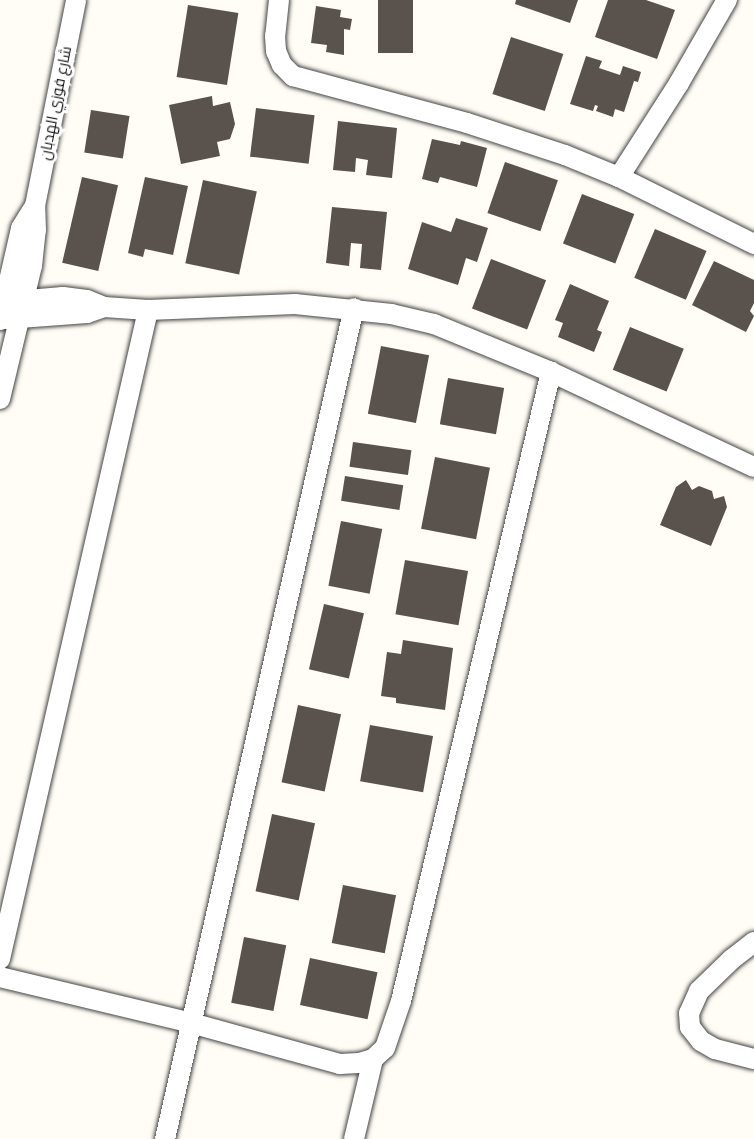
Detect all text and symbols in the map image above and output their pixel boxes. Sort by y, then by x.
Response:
street label: شارع فوزي الهدبان [35,45,75,161]

